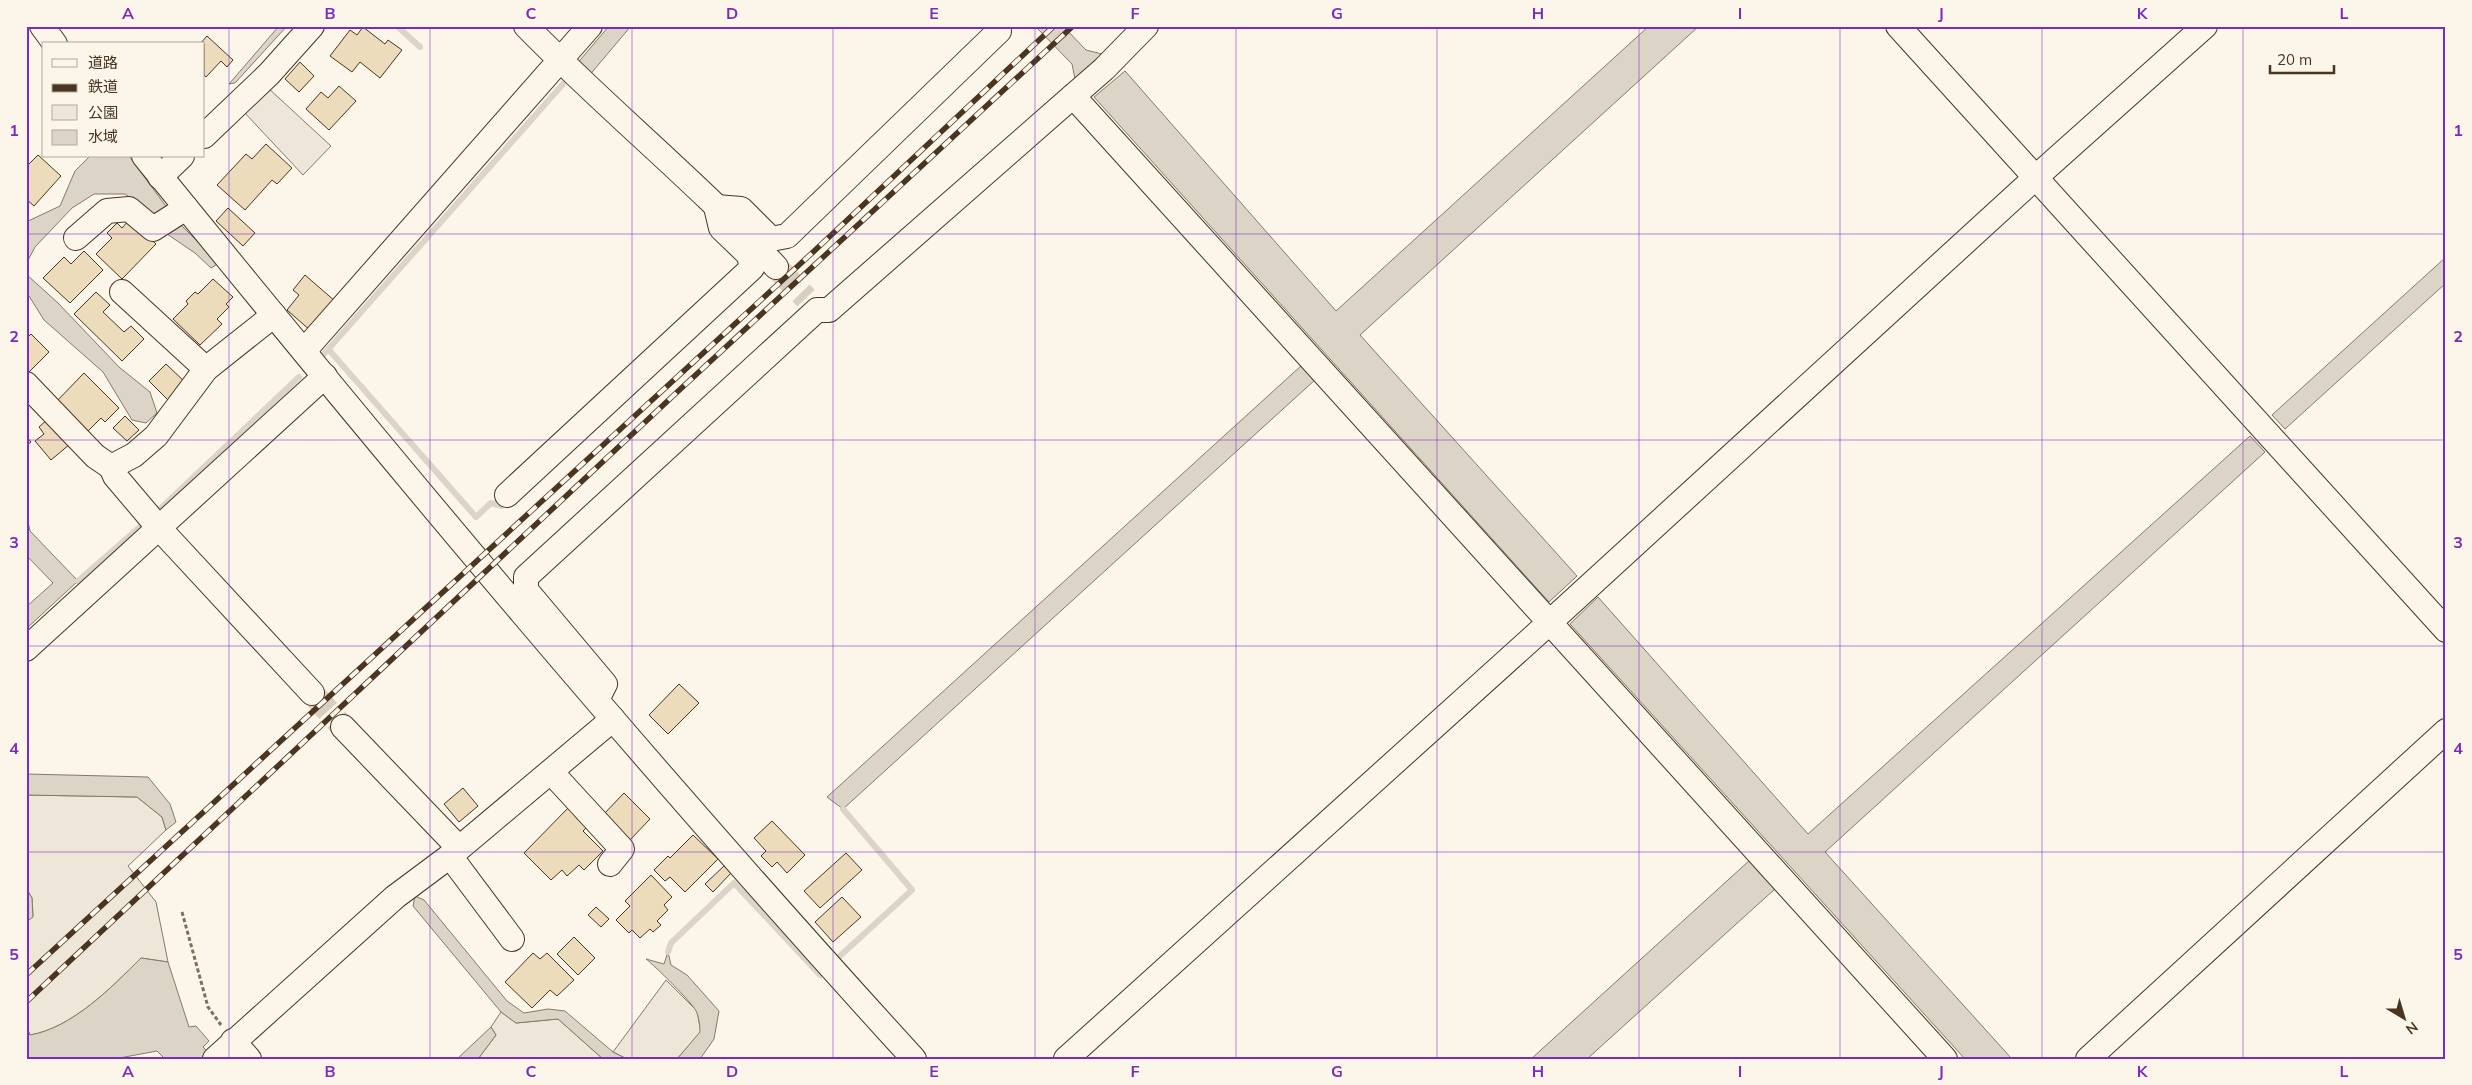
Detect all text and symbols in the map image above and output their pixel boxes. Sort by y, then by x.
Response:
text: A [122,3,134,23]
text: B [324,3,336,23]
text: C [526,3,537,23]
text: D [726,3,738,23]
text: E [929,3,939,23]
text: F [1130,3,1140,23]
text: G [1331,3,1343,23]
text: H [1532,3,1544,23]
text: I [1738,3,1742,23]
text: J [1938,3,1944,23]
text: K [2137,3,2149,23]
text: L [2340,3,2349,23]
legend [42,42,205,158]
scale bar [2270,42,2333,74]
text: 20 m [2277,50,2312,69]
text: 道路 [88,53,118,72]
text: 鉄道 [88,77,118,96]
text: 公園 [88,103,118,122]
text: 1 [9,120,19,140]
text: 1 [2453,120,2463,140]
text: 水域 [88,127,118,146]
text: 2 [9,326,19,346]
text: 2 [2453,326,2463,346]
text: 3 [9,532,19,552]
text: 3 [2453,532,2463,552]
text: 4 [9,738,19,758]
text: 4 [2453,738,2463,758]
text: 5 [9,944,19,964]
text: 5 [2453,944,2463,964]
north arrow [2380,992,2430,1042]
text: N [2402,1018,2422,1039]
text: A [122,1061,134,1081]
text: B [324,1061,336,1081]
text: C [526,1061,537,1081]
text: D [726,1061,738,1081]
text: E [929,1061,939,1081]
text: F [1130,1061,1140,1081]
text: G [1331,1061,1343,1081]
text: H [1532,1061,1544,1081]
text: I [1738,1061,1742,1081]
text: J [1938,1061,1944,1081]
text: K [2137,1061,2149,1081]
text: L [2340,1061,2349,1081]

